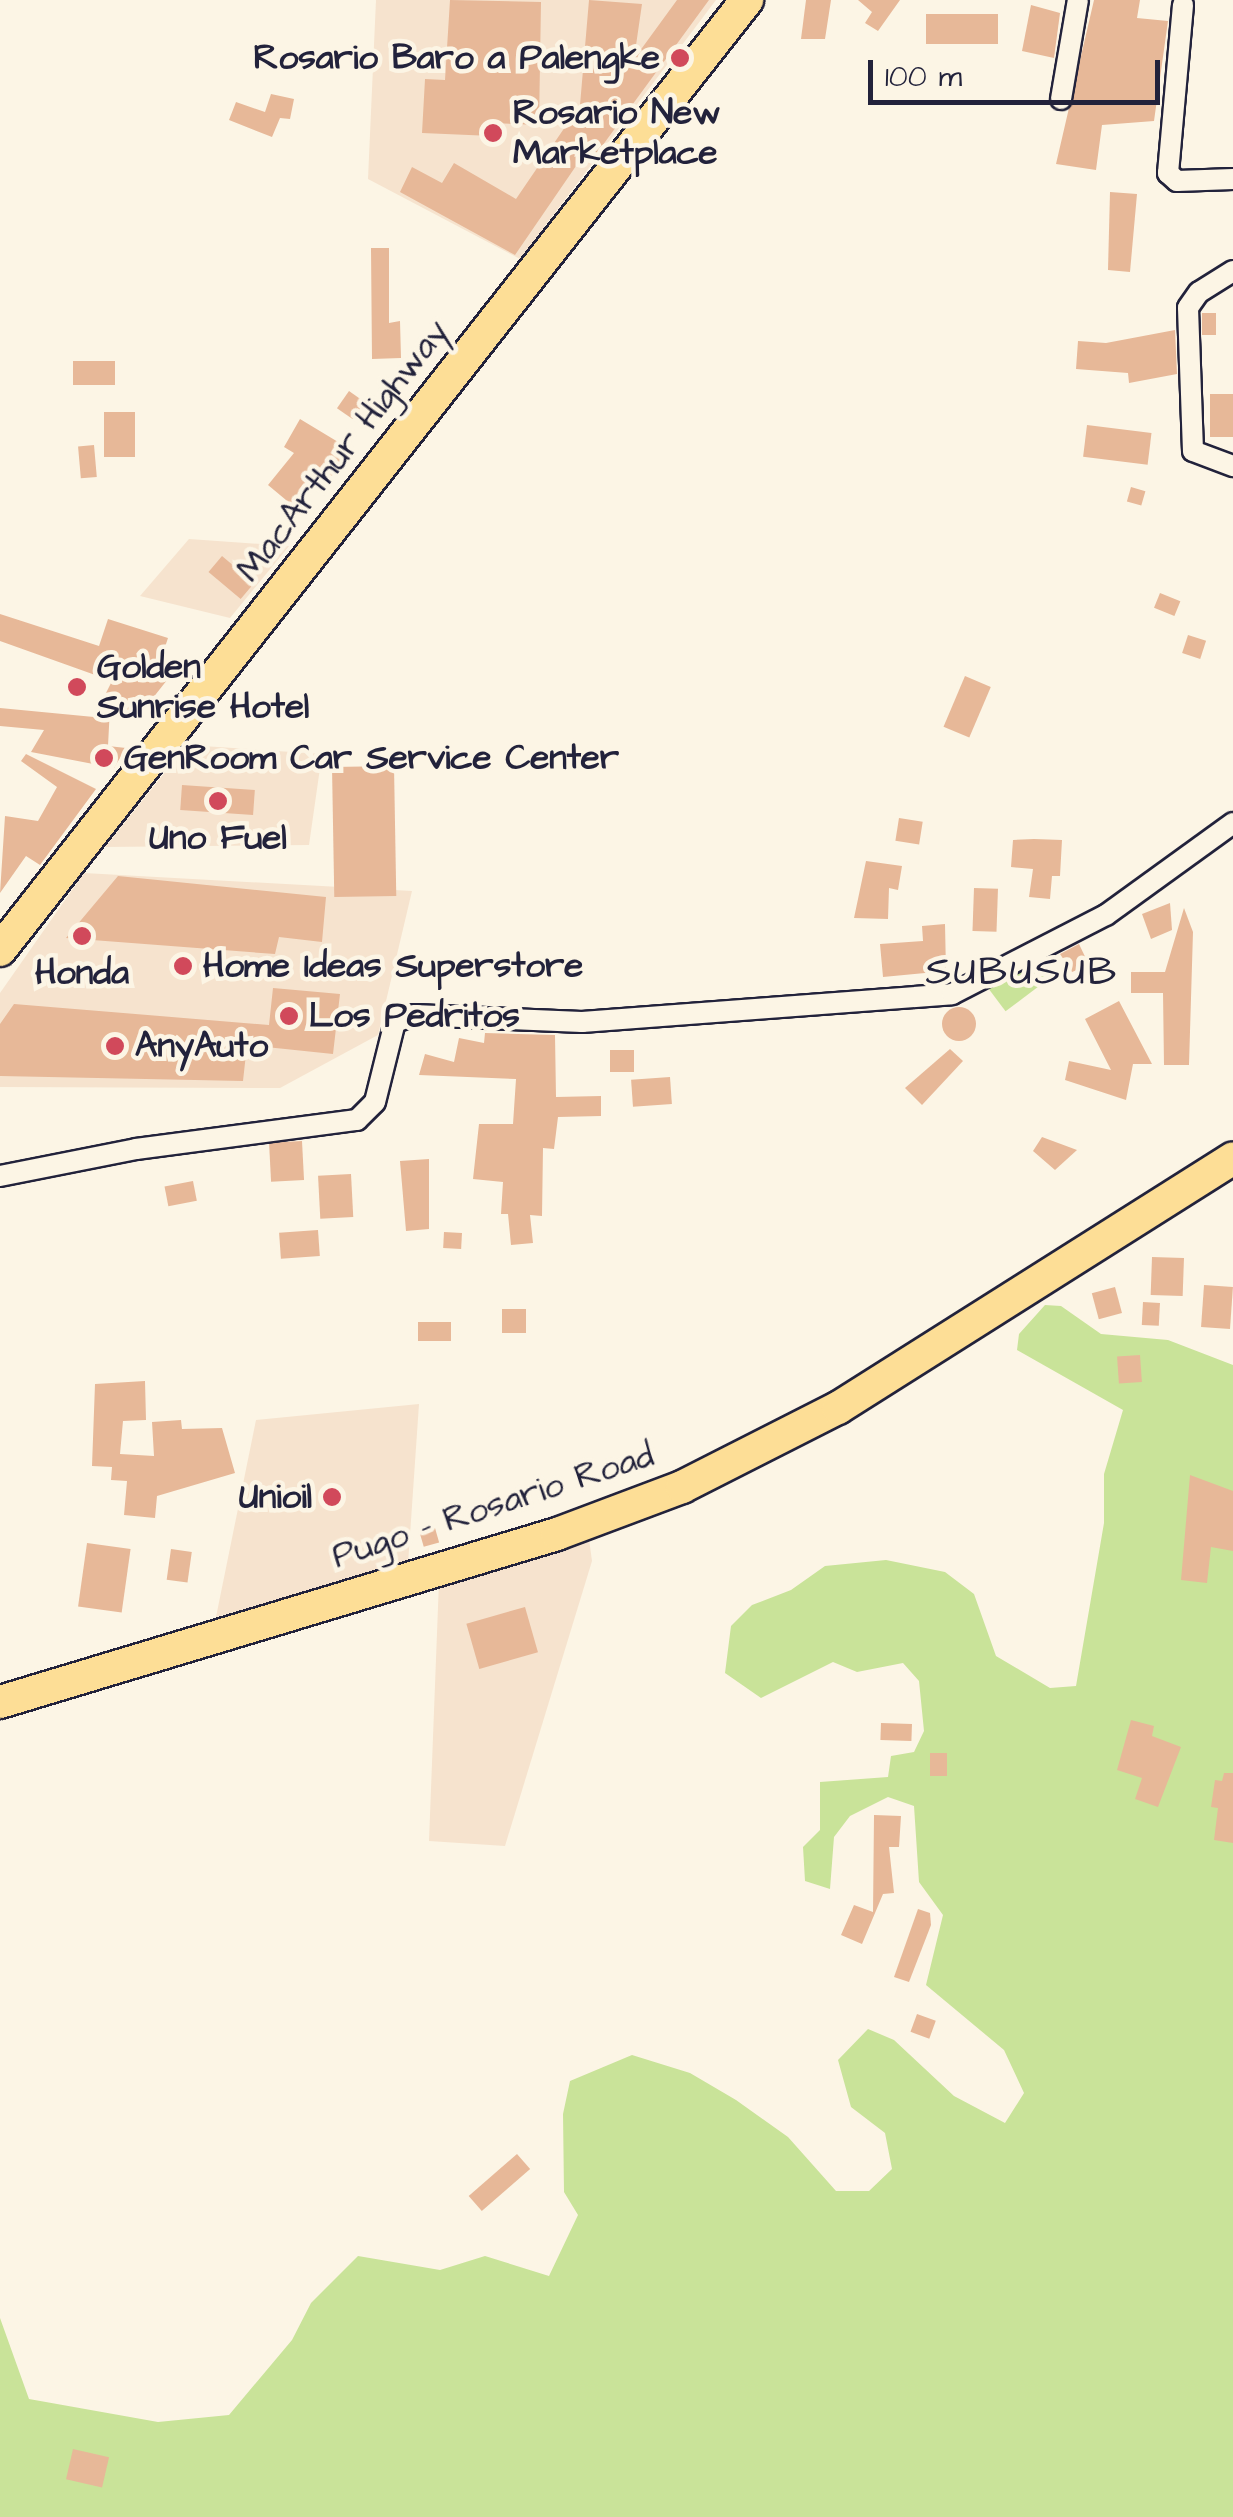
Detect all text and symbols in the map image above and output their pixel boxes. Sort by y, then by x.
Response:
place label: Rosario Baro a Palengke [254,37,660,79]
scale bar [873,40,1166,102]
marker: Rosario Baro a Palengke [669,47,691,69]
text: 100 m [885,56,962,98]
place label: Rosario New Marketplace [513,92,721,174]
marker: Rosario New Marketplace [482,122,504,144]
street label: MacArthur Highway [228,312,458,590]
place label: Golden Sunrise Hotel [97,646,309,728]
marker: Golden Sunrise Hotel [66,676,88,698]
place label: GenRoom Car Service Center [124,737,619,779]
marker: GenRoom Car Service Center [93,747,115,769]
marker: Uno Fuel [207,790,229,812]
place label: Uno Fuel [149,817,287,859]
marker: Honda [71,925,93,947]
place label: Home Ideas Superstore [203,945,583,987]
district label: SUBUSUB [925,949,1119,997]
place label: Honda [35,952,129,994]
marker: Home Ideas Superstore [172,955,194,977]
place label: Los Pedritos [309,995,520,1037]
marker: Los Pedritos [278,1005,300,1027]
place label: AnyAuto [135,1025,268,1067]
marker: AnyAuto [104,1035,126,1057]
street label: Pugo - Rosario Road [327,1434,659,1578]
place label: Unioil [239,1476,312,1518]
marker: Unioil [321,1486,343,1508]

